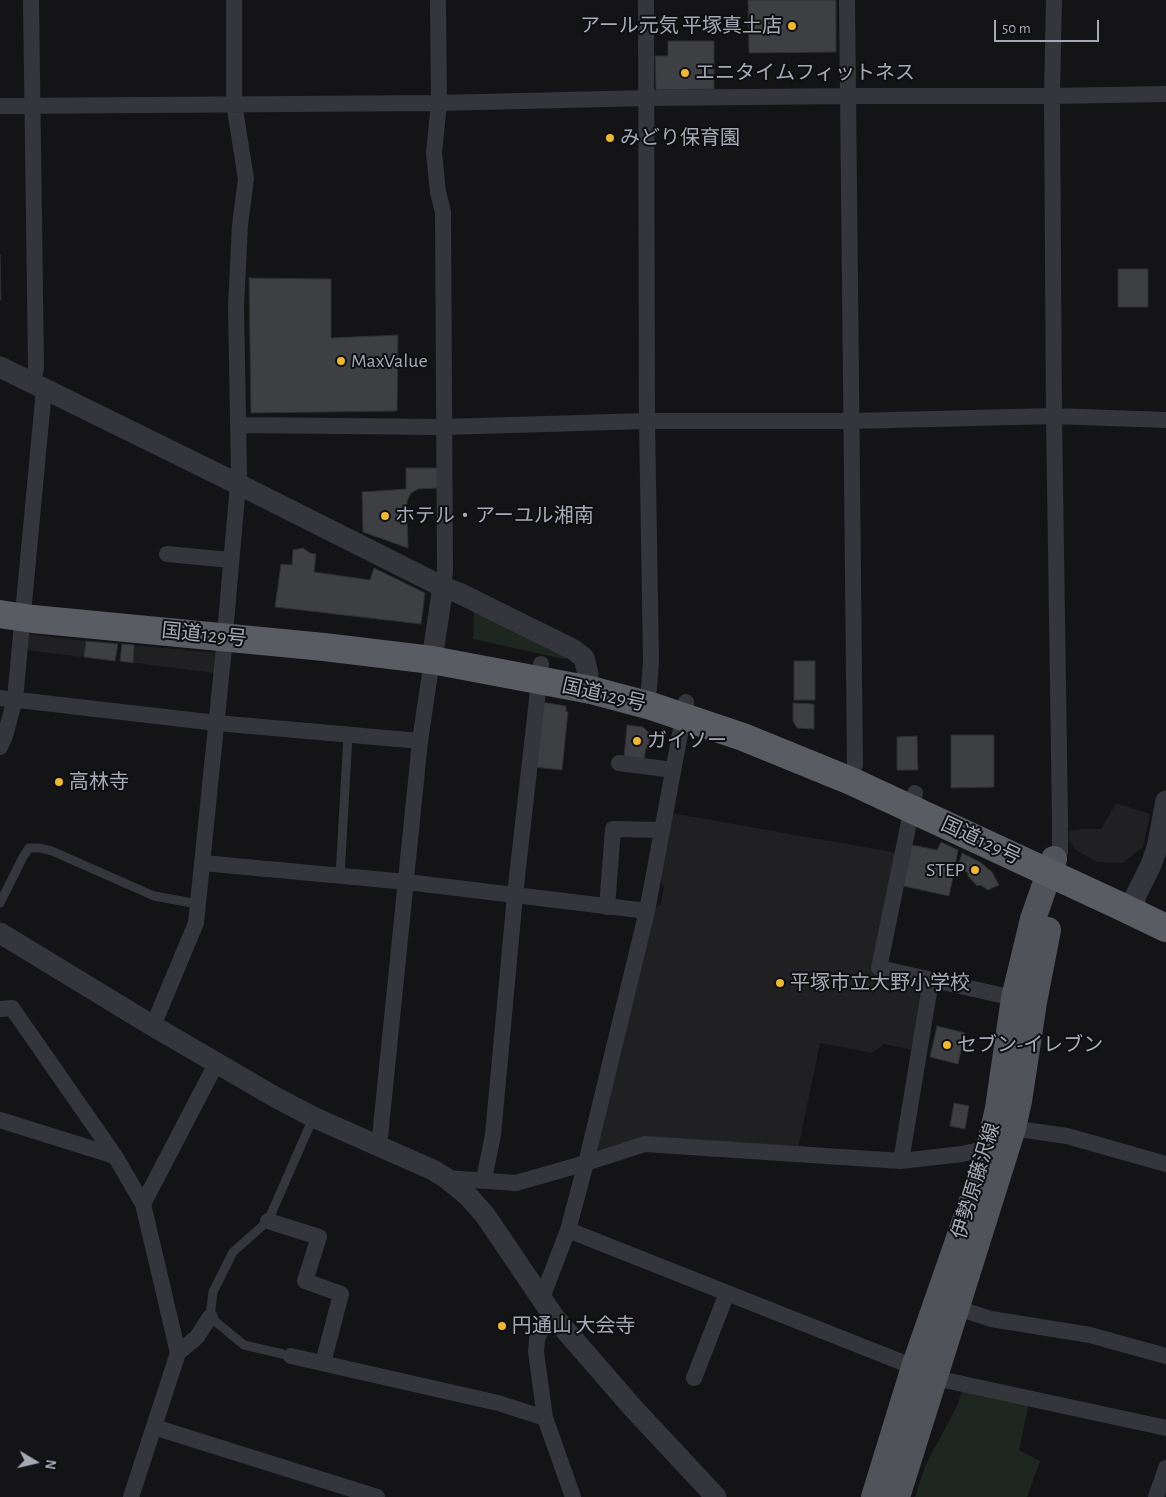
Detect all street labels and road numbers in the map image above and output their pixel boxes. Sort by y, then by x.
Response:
street label: 国道129号 [160,619,248,651]
street label: 国道129号 [560,674,648,716]
street label: 国道129号 [937,812,1025,870]
street label: 伊勢原藤沢線 [947,1120,1005,1242]

